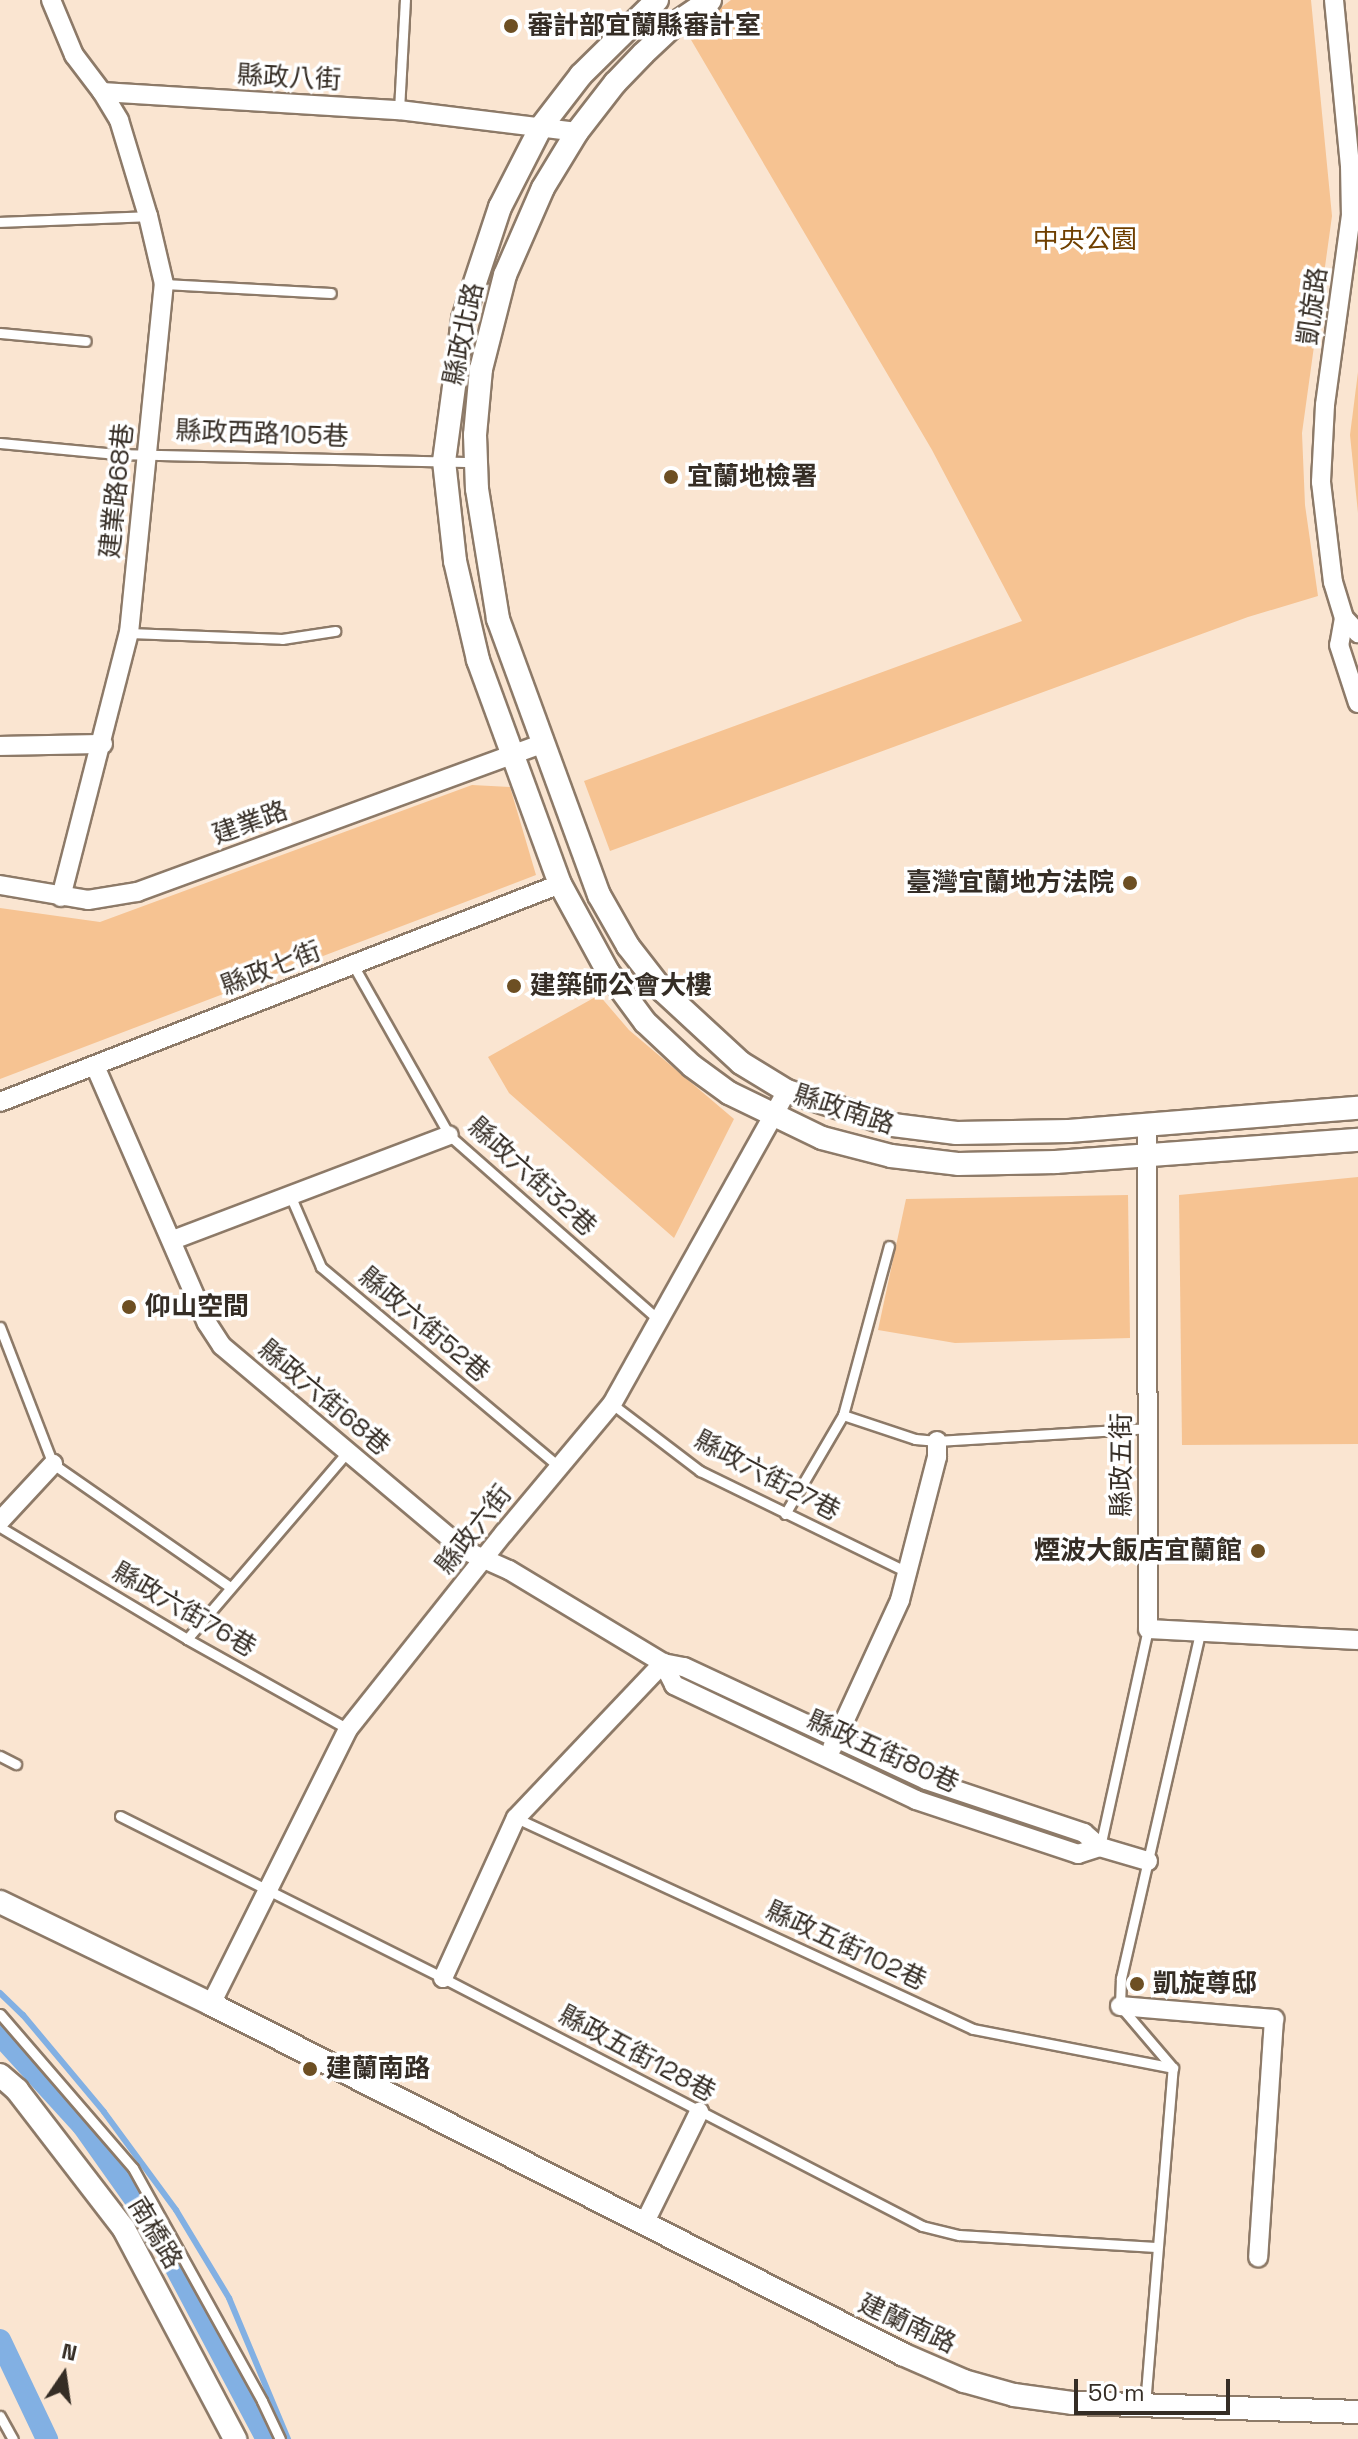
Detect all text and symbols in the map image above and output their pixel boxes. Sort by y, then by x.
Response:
place label: 審計部宜蘭縣審計室 [527,10,761,42]
marker: 審計部宜蘭縣審計室 [502,17,520,35]
street label: 縣政八街 [236,60,342,96]
park label: 中央公園 [1033,224,1137,256]
street label: 凱旋路 [1292,265,1334,347]
street label: 縣政北路 [438,280,490,388]
street label: 縣政西路105巷 [175,415,349,453]
street label: 建業路68巷 [94,422,140,560]
place label: 宜蘭地檢署 [687,461,817,493]
marker: 宜蘭地檢署 [662,468,680,486]
street label: 建業路 [208,795,292,851]
place label: 臺灣宜蘭地方法院 [906,867,1114,899]
marker: 臺灣宜蘭地方法院 [1121,874,1139,892]
street label: 縣政七街 [217,936,325,1002]
place label: 建築師公會大樓 [530,970,712,1002]
marker: 建築師公會大樓 [505,977,523,995]
street label: 縣政南路 [790,1079,898,1141]
street label: 縣政六街32巷 [462,1111,602,1243]
street label: 縣政六街52巷 [352,1261,496,1389]
place label: 仰山空間 [145,1291,249,1323]
marker: 仰山空間 [120,1298,138,1316]
street label: 縣政六街68巷 [252,1334,396,1462]
street label: 縣政五街 [1106,1413,1138,1517]
street label: 縣政六街27巷 [689,1425,845,1527]
street label: 縣政六街 [430,1479,518,1581]
place label: 煙波大飯店宜蘭館 [1034,1535,1242,1567]
marker: 煙波大飯店宜蘭館 [1249,1542,1267,1560]
street label: 縣政六街76巷 [107,1556,261,1664]
street label: 縣政五街80巷 [802,1705,964,1799]
street label: 縣政五街102巷 [761,1895,931,1997]
place label: 凱旋尊邸 [1153,1968,1257,2000]
marker: 凱旋尊邸 [1128,1975,1146,1993]
street label: 縣政五街128巷 [553,2000,721,2108]
place label: 建蘭南路 [326,2053,430,2085]
marker: 建蘭南路 [301,2060,319,2078]
street label: 南橋路 [122,2192,188,2274]
street label: 建蘭南路 [853,2288,961,2360]
north arrow [24,2335,104,2415]
text: N [59,2336,80,2367]
scale bar [1078,2363,1234,2413]
text: 50 m [1088,2377,1145,2408]

